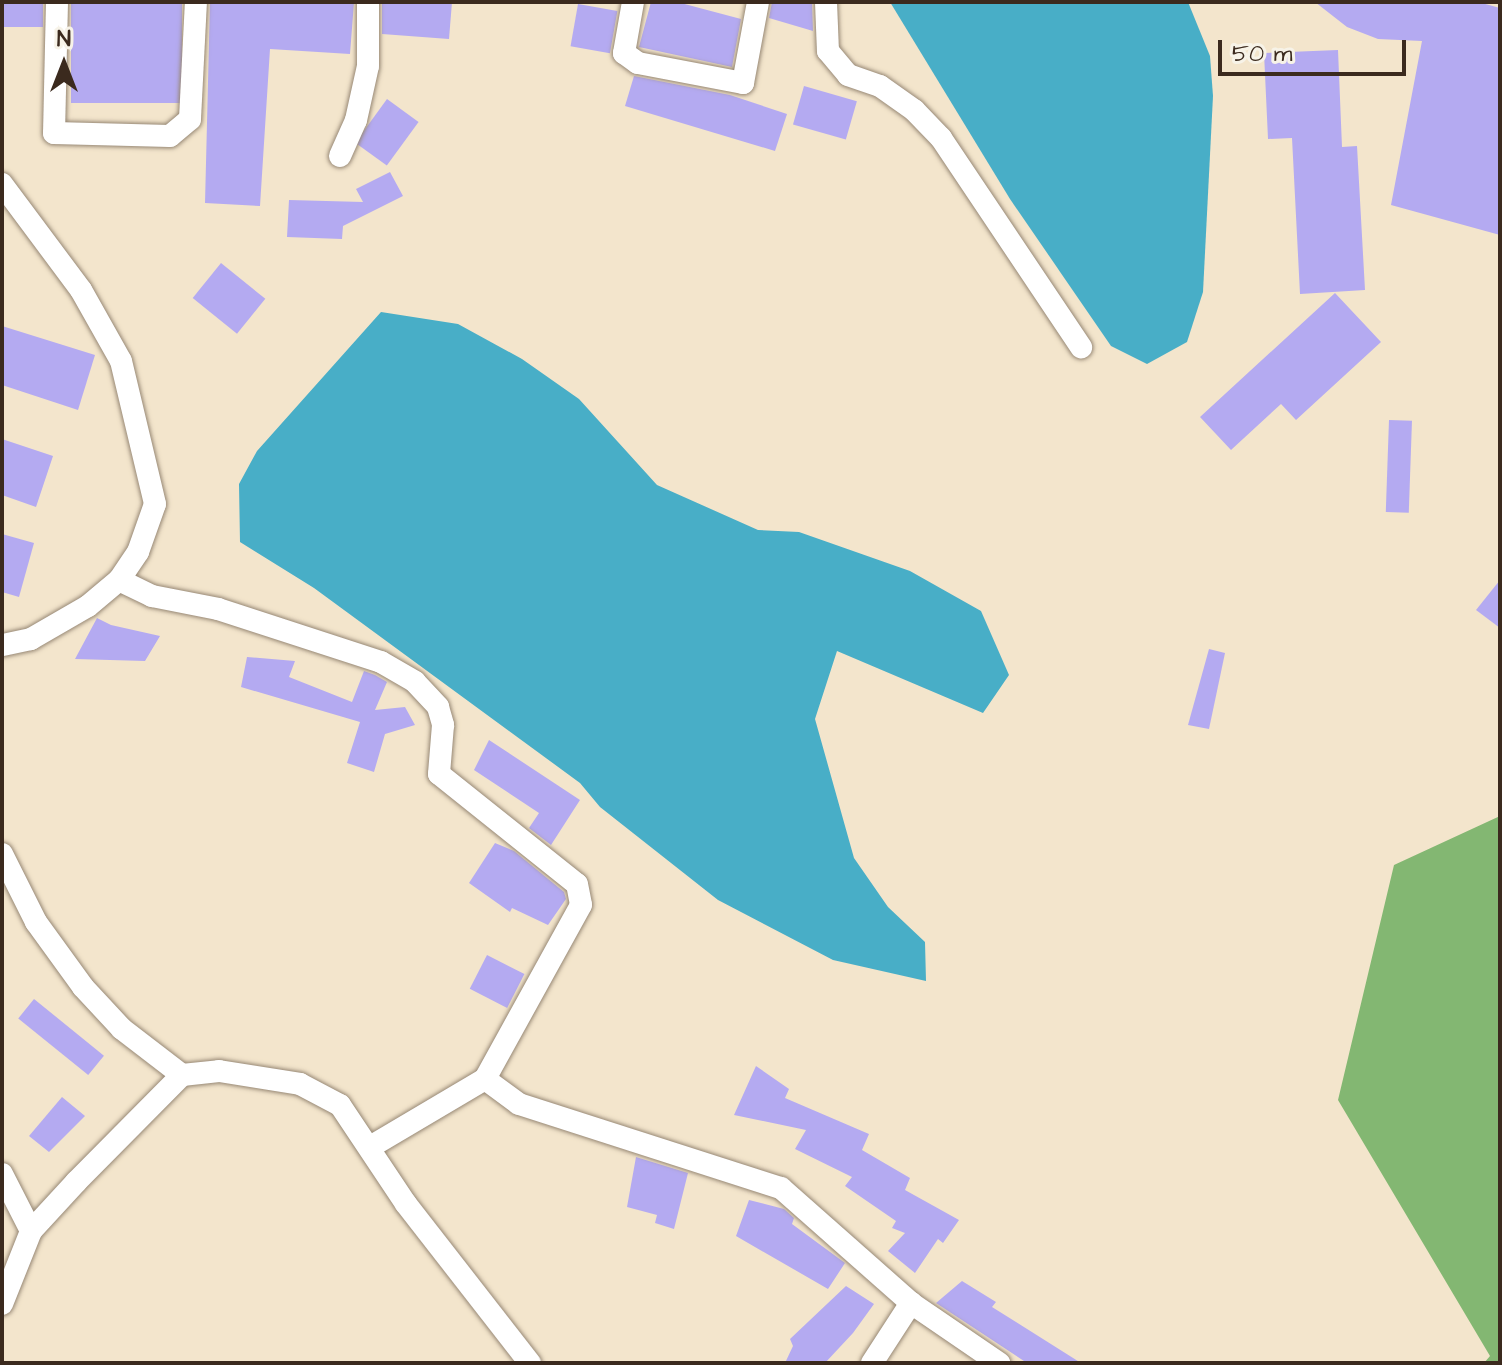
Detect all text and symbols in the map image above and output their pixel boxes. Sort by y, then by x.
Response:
north arrow [24,24,104,104]
text: N [57,24,71,55]
scale bar [1222,24,1410,74]
text: 50 m [1232,37,1292,71]

